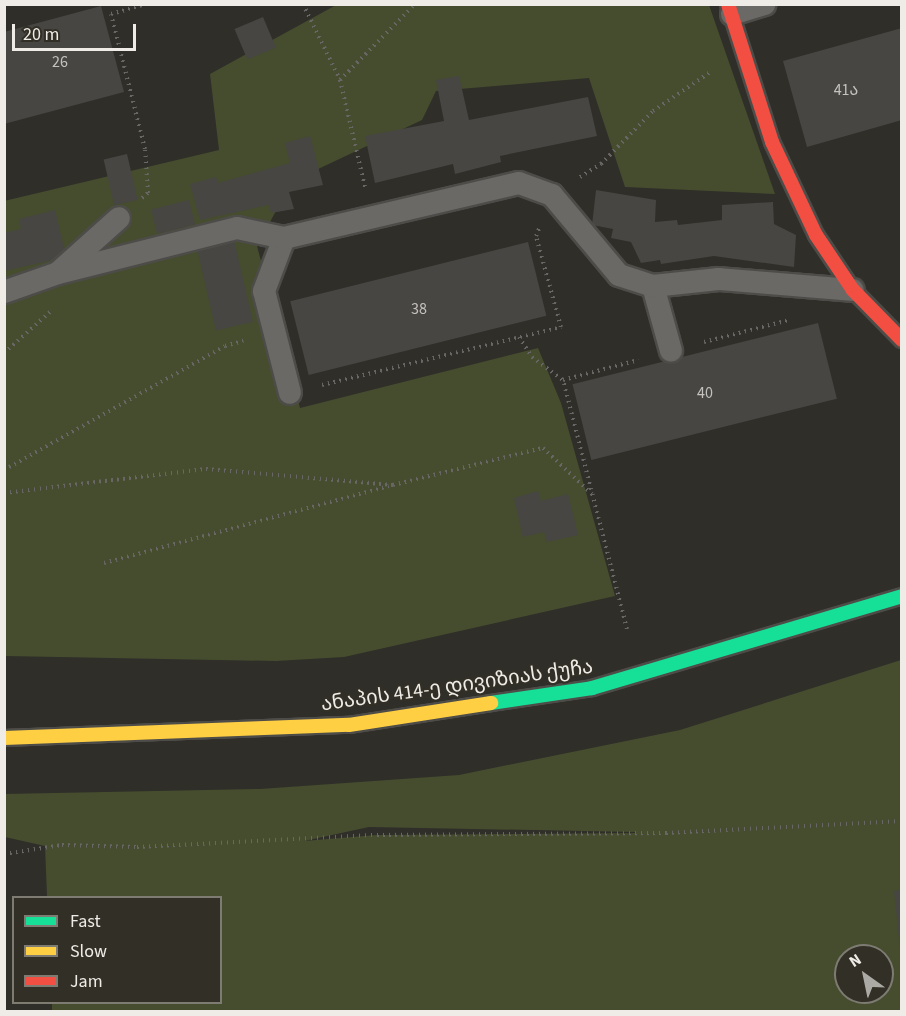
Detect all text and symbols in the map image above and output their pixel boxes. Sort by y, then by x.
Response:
scale bar [15,12,140,50]
text: 20 m [23,22,59,47]
house number: 26 [52,52,68,72]
house number: 41ა [834,80,858,100]
house number: 38 [411,299,427,319]
house number: 40 [697,383,713,403]
street label: ანაპის 414-ე დივიზიას ქუჩა [320,655,594,717]
legend [12,896,222,1004]
text: Fast [70,909,101,934]
text: Slow [70,939,107,964]
north arrow [834,944,894,1004]
text: N [845,948,866,973]
text: Jam [70,969,103,994]

